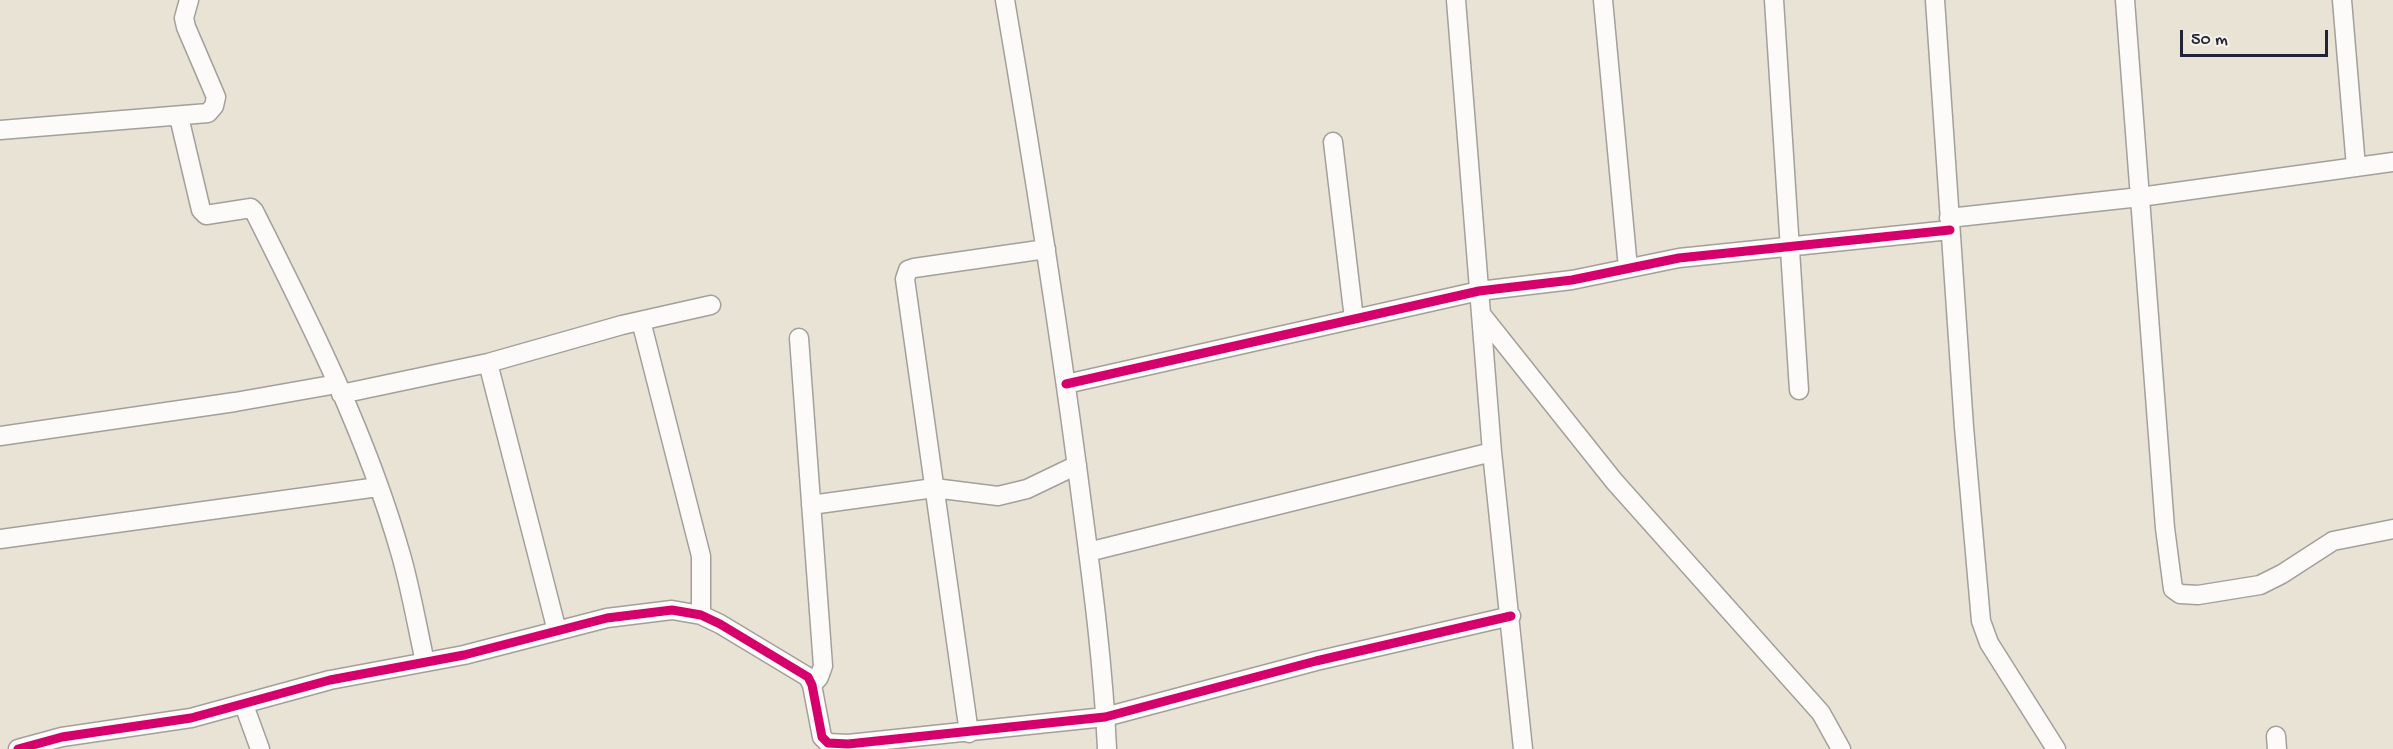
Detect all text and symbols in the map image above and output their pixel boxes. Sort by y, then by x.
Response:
scale bar [2183,18,2332,56]
text: 50 m [2191,30,2228,51]

